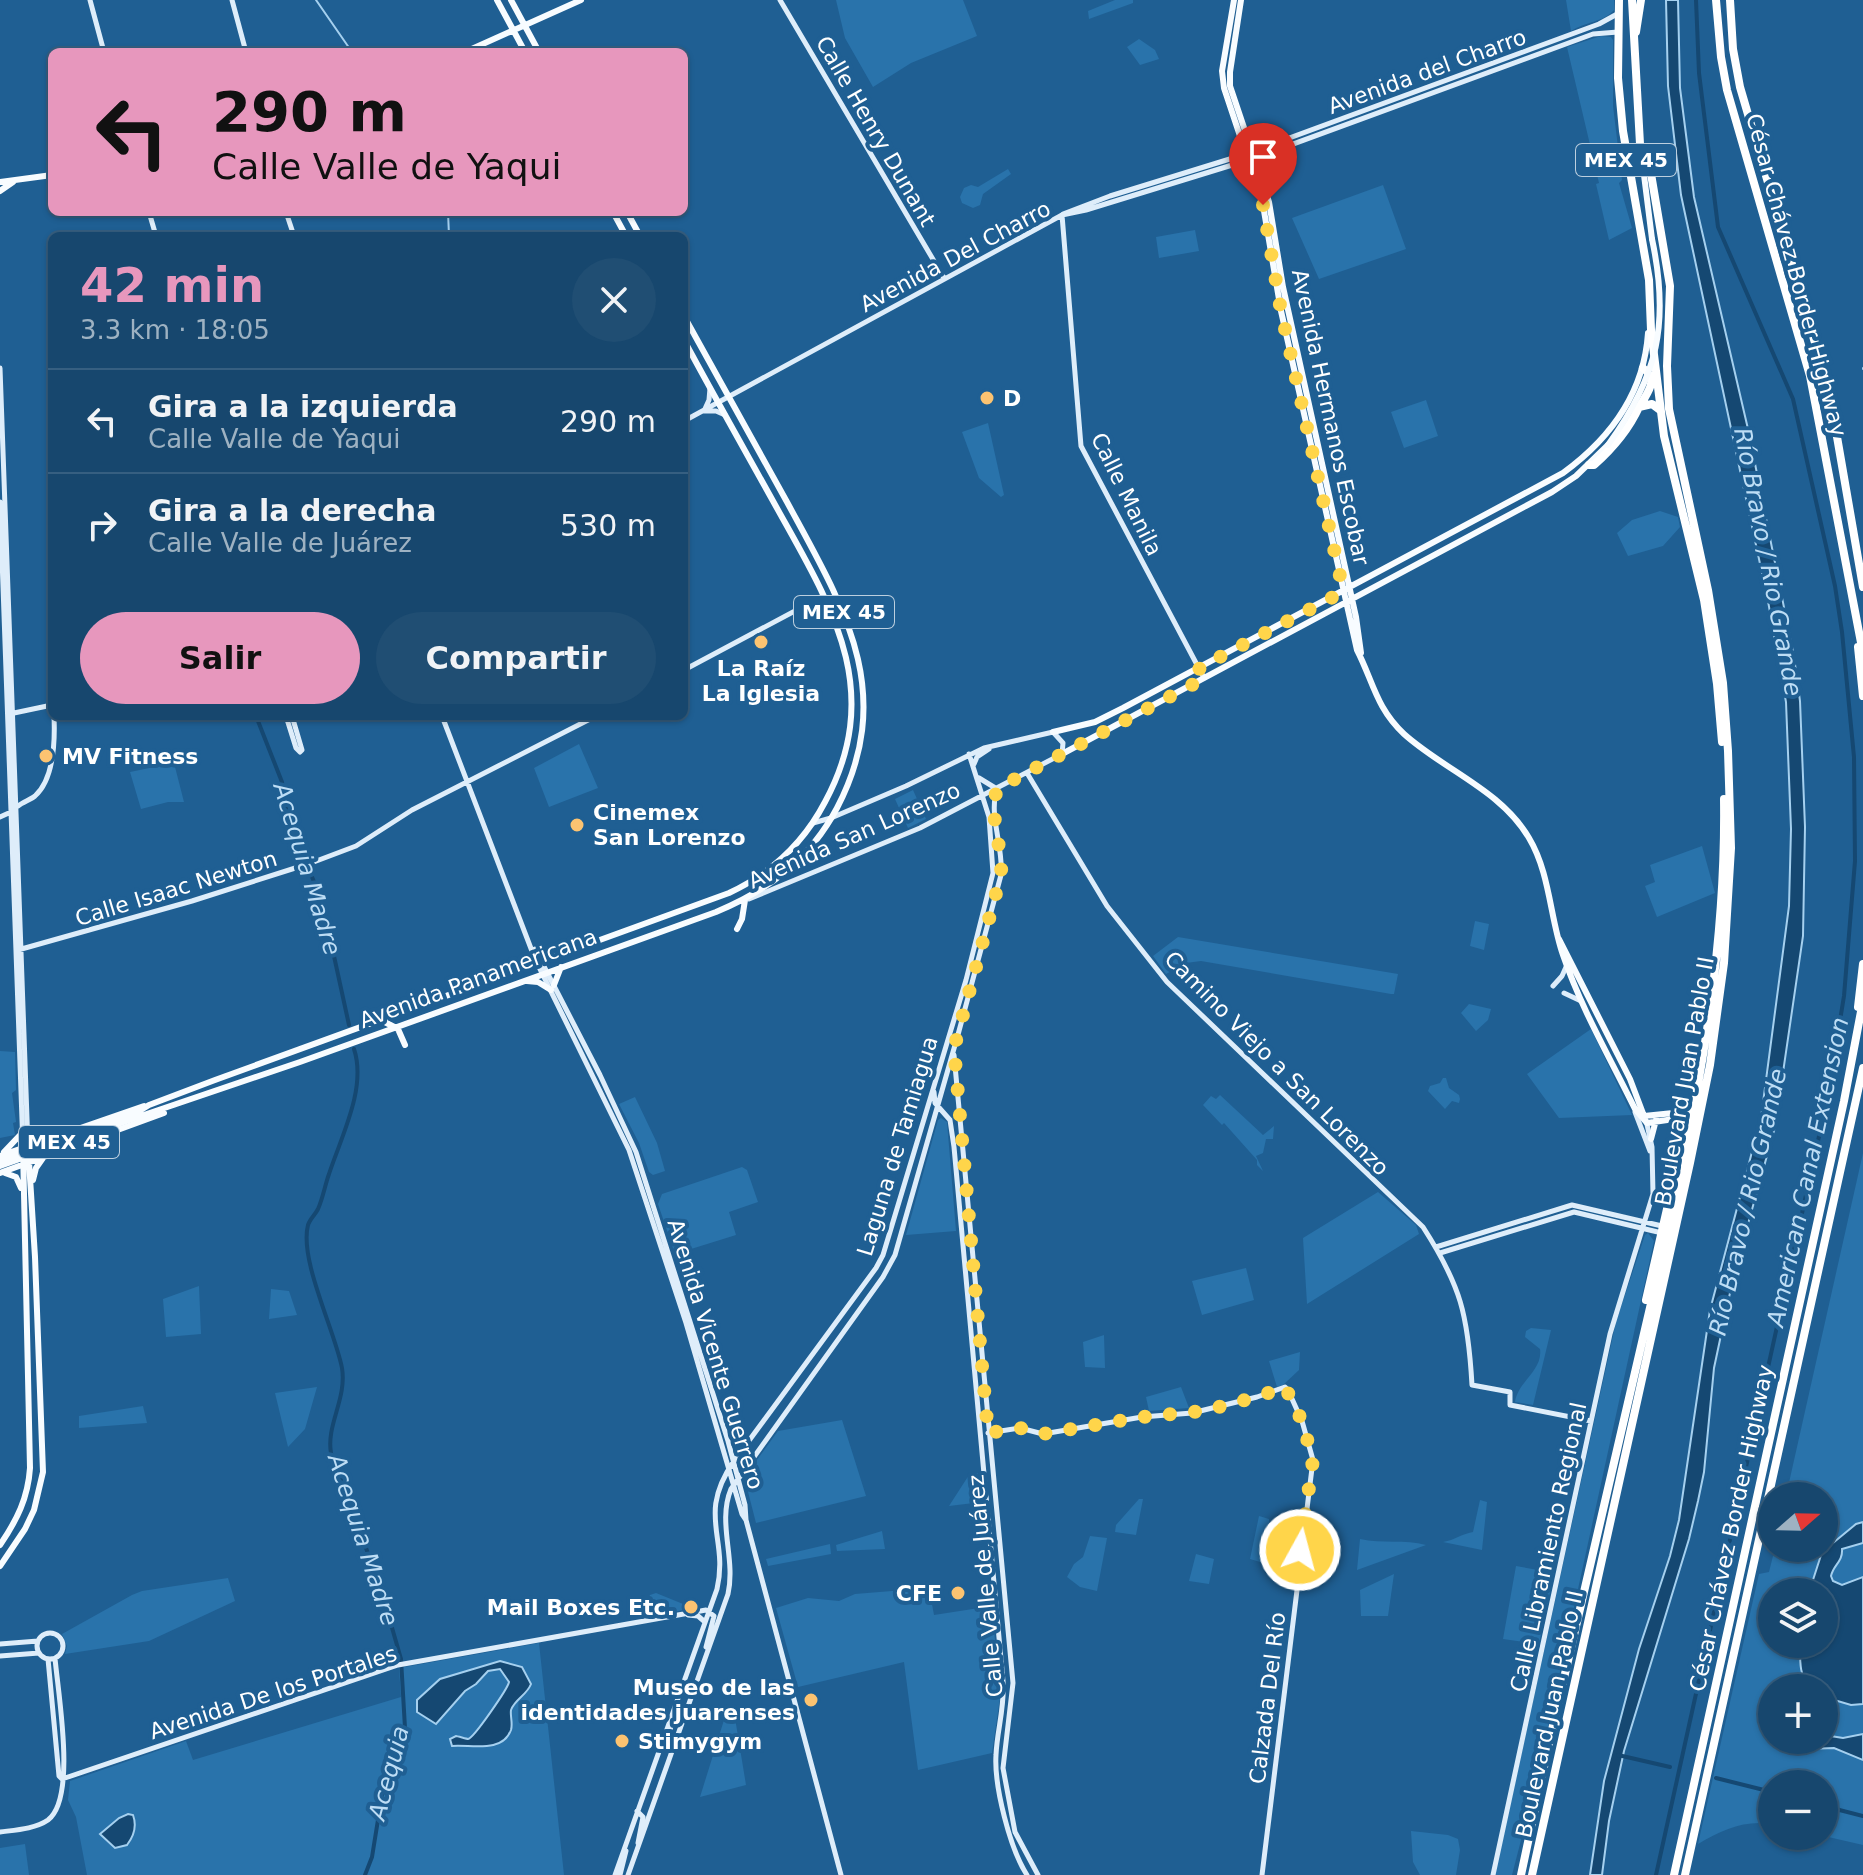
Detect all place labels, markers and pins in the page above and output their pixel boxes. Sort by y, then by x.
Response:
pin [1229,123,1297,205]
place label: D [1003,386,1021,411]
marker: D [978,389,996,407]
marker: La Raíz La Iglesia [752,633,770,651]
place label: La Raíz La Iglesia [702,656,820,706]
place label: MV Fitness [62,744,198,769]
marker: MV Fitness [37,747,55,765]
place label: Cinemex San Lorenzo [593,800,746,850]
marker: Cinemex San Lorenzo [568,816,586,834]
place label: CFE [896,1581,942,1606]
marker: CFE [949,1584,967,1602]
place label: Mail Boxes Etc. [487,1595,675,1620]
marker: Mail Boxes Etc. [682,1598,700,1616]
place label: Museo de las identidades juarenses [520,1675,795,1725]
marker: Museo de las identidades juarenses [802,1691,820,1709]
place label: Stimygym [638,1729,762,1754]
marker: Stimygym [613,1732,631,1750]

